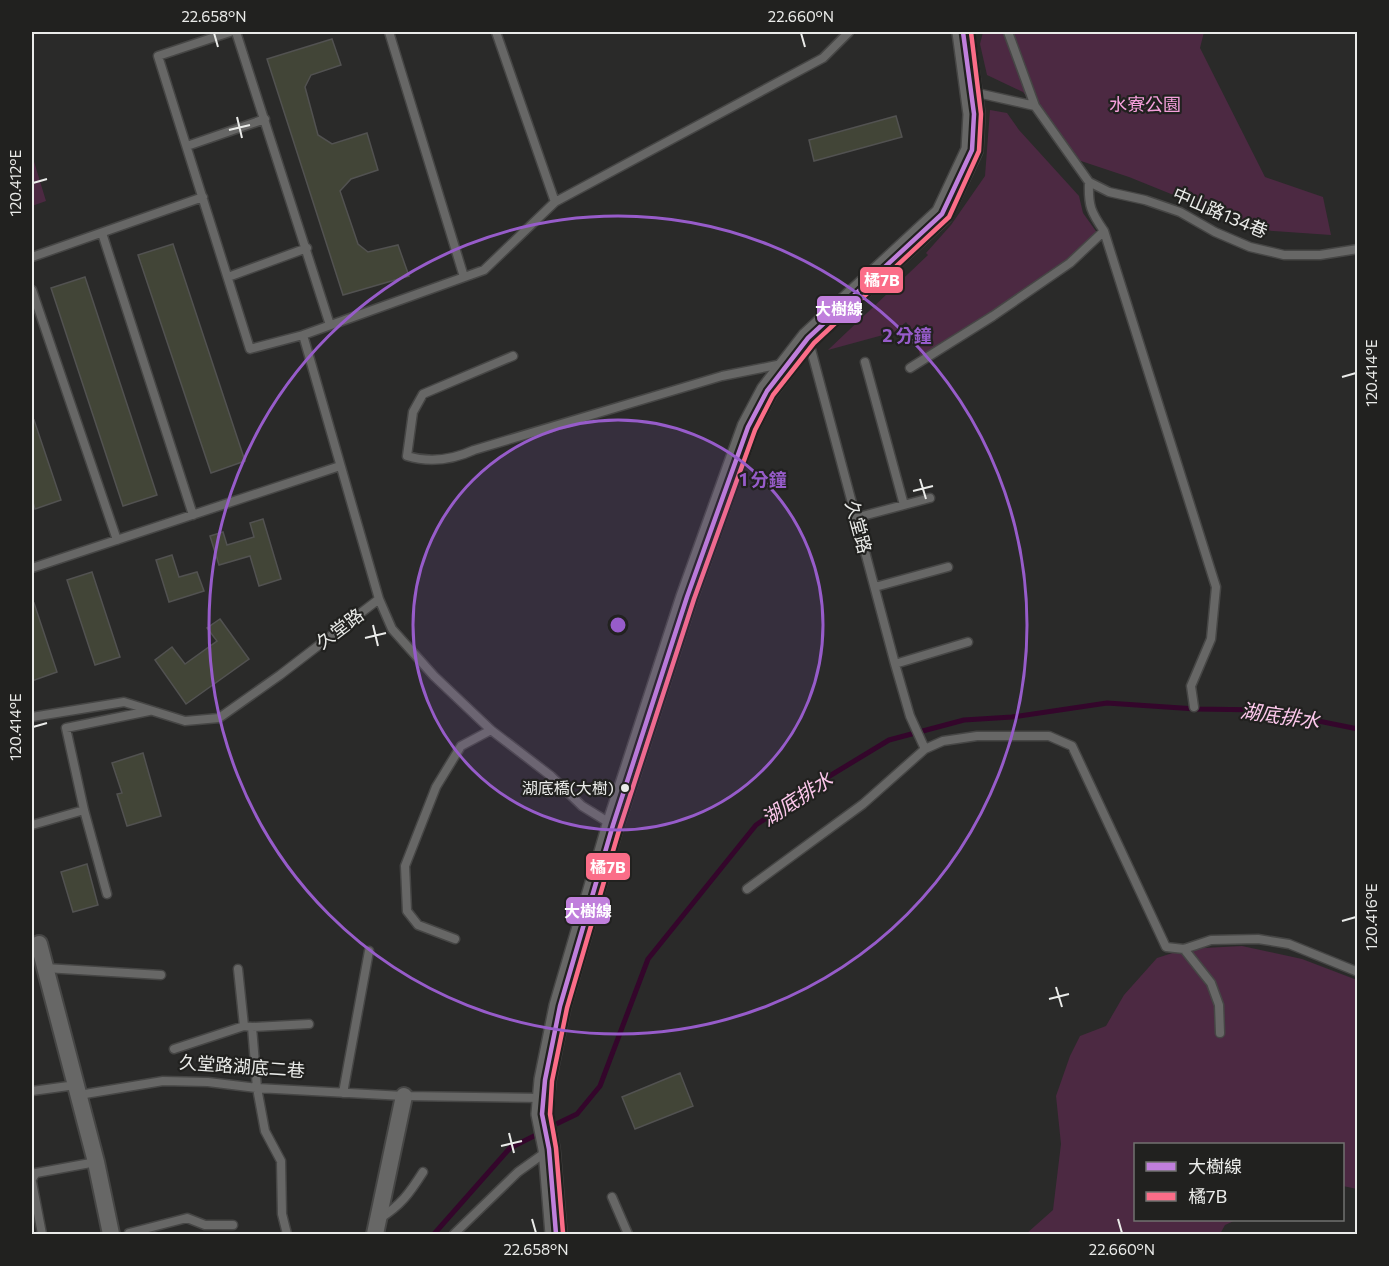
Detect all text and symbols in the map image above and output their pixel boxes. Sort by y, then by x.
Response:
text: 22.658°N [181,7,247,25]
text: 22.660°N [768,7,834,25]
park label: 水寮公園 [1109,93,1181,115]
text: 120.412°E [6,149,24,216]
street label: 中山路134巷 [1170,182,1271,242]
line badge: 橘7B [859,266,904,294]
text: 橘7B [863,270,900,289]
line badge: 大樹線 [816,295,862,324]
text: 大樹線 [815,299,863,318]
text: 2 分鐘 [882,324,932,346]
text: 120.414°E [1362,339,1380,407]
text: 1 分鐘 [739,468,787,490]
street label: 久堂路 [841,498,877,556]
street label: 久堂路 [311,603,368,653]
centre of rings [608,615,628,635]
text: 120.414°E [6,693,24,761]
water label: 湖底排水 [1239,698,1322,733]
water label: 湖底排水 [756,766,837,830]
place label: 湖底橋(大樹) [522,778,614,797]
marker: 湖底橋(大樹) [619,782,631,794]
line badge: 橘7B [585,852,631,881]
text: 橘7B [589,857,626,876]
text: 120.416°E [1362,883,1380,951]
line badge: 大樹線 [565,896,611,925]
text: 大樹線 [564,901,612,920]
street label: 久堂路湖底二巷 [178,1051,306,1081]
legend [1134,1143,1344,1221]
text: 大樹線 [1188,1155,1242,1177]
text: 橘7B [1188,1185,1227,1207]
text: 22.658°N [503,1240,569,1258]
text: 22.660°N [1089,1240,1155,1258]

